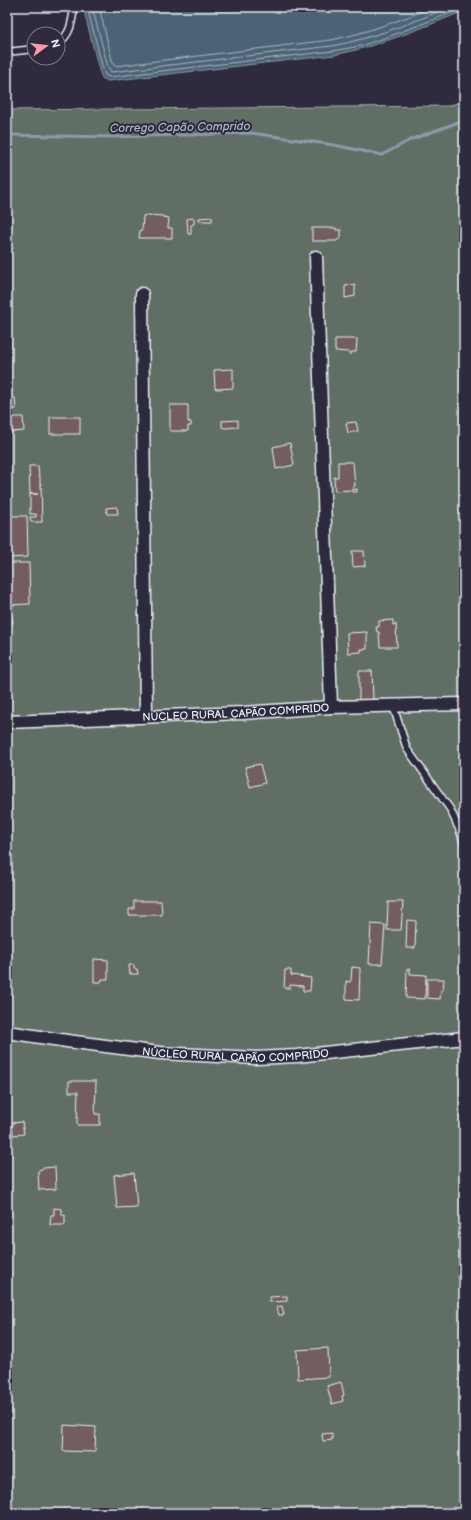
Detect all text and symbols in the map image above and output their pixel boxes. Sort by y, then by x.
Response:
north arrow [26,26,66,66]
text: N [48,38,63,49]
water label: Corrego Capão Comprido [109,119,251,136]
street label: NÚCLEO RURAL CAPÃO COMPRIDO [142,701,330,724]
street label: NÚCLEO RURAL CAPÃO COMPRIDO [141,1045,329,1065]

